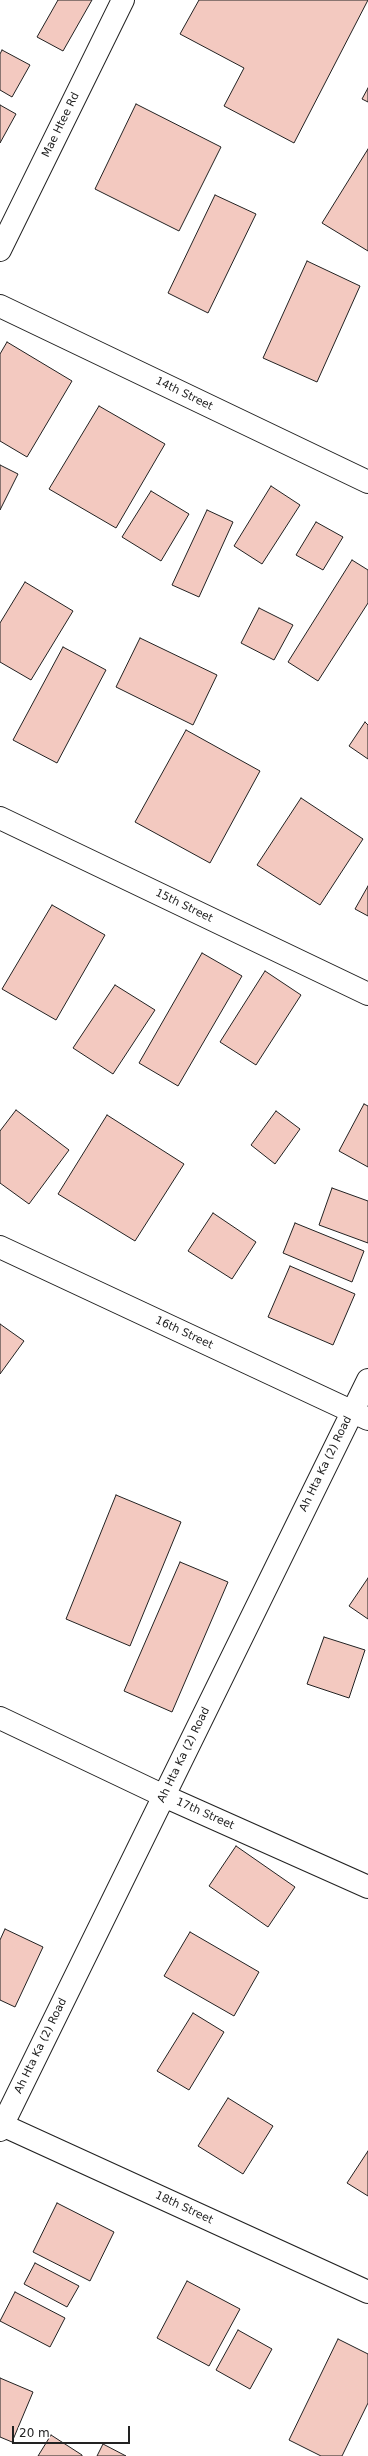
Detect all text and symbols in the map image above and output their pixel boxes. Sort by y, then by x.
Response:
street label: Mae Htee Rd [40,90,82,160]
street label: 14th Street [153,374,215,414]
street label: 15th Street [153,886,215,926]
street label: 16th Street [153,1314,215,1352]
street label: Ah Hta Ka (2) Road [297,1414,355,1514]
street label: Ah Hta Ka (2) Road [155,1705,213,1805]
street label: 17th Street [174,1795,236,1833]
street label: Ah Hta Ka (2) Road [12,1996,70,2096]
street label: 18th Street [153,2189,215,2227]
scale bar [14,2418,132,2444]
text: 20 m [19,2426,50,2440]

